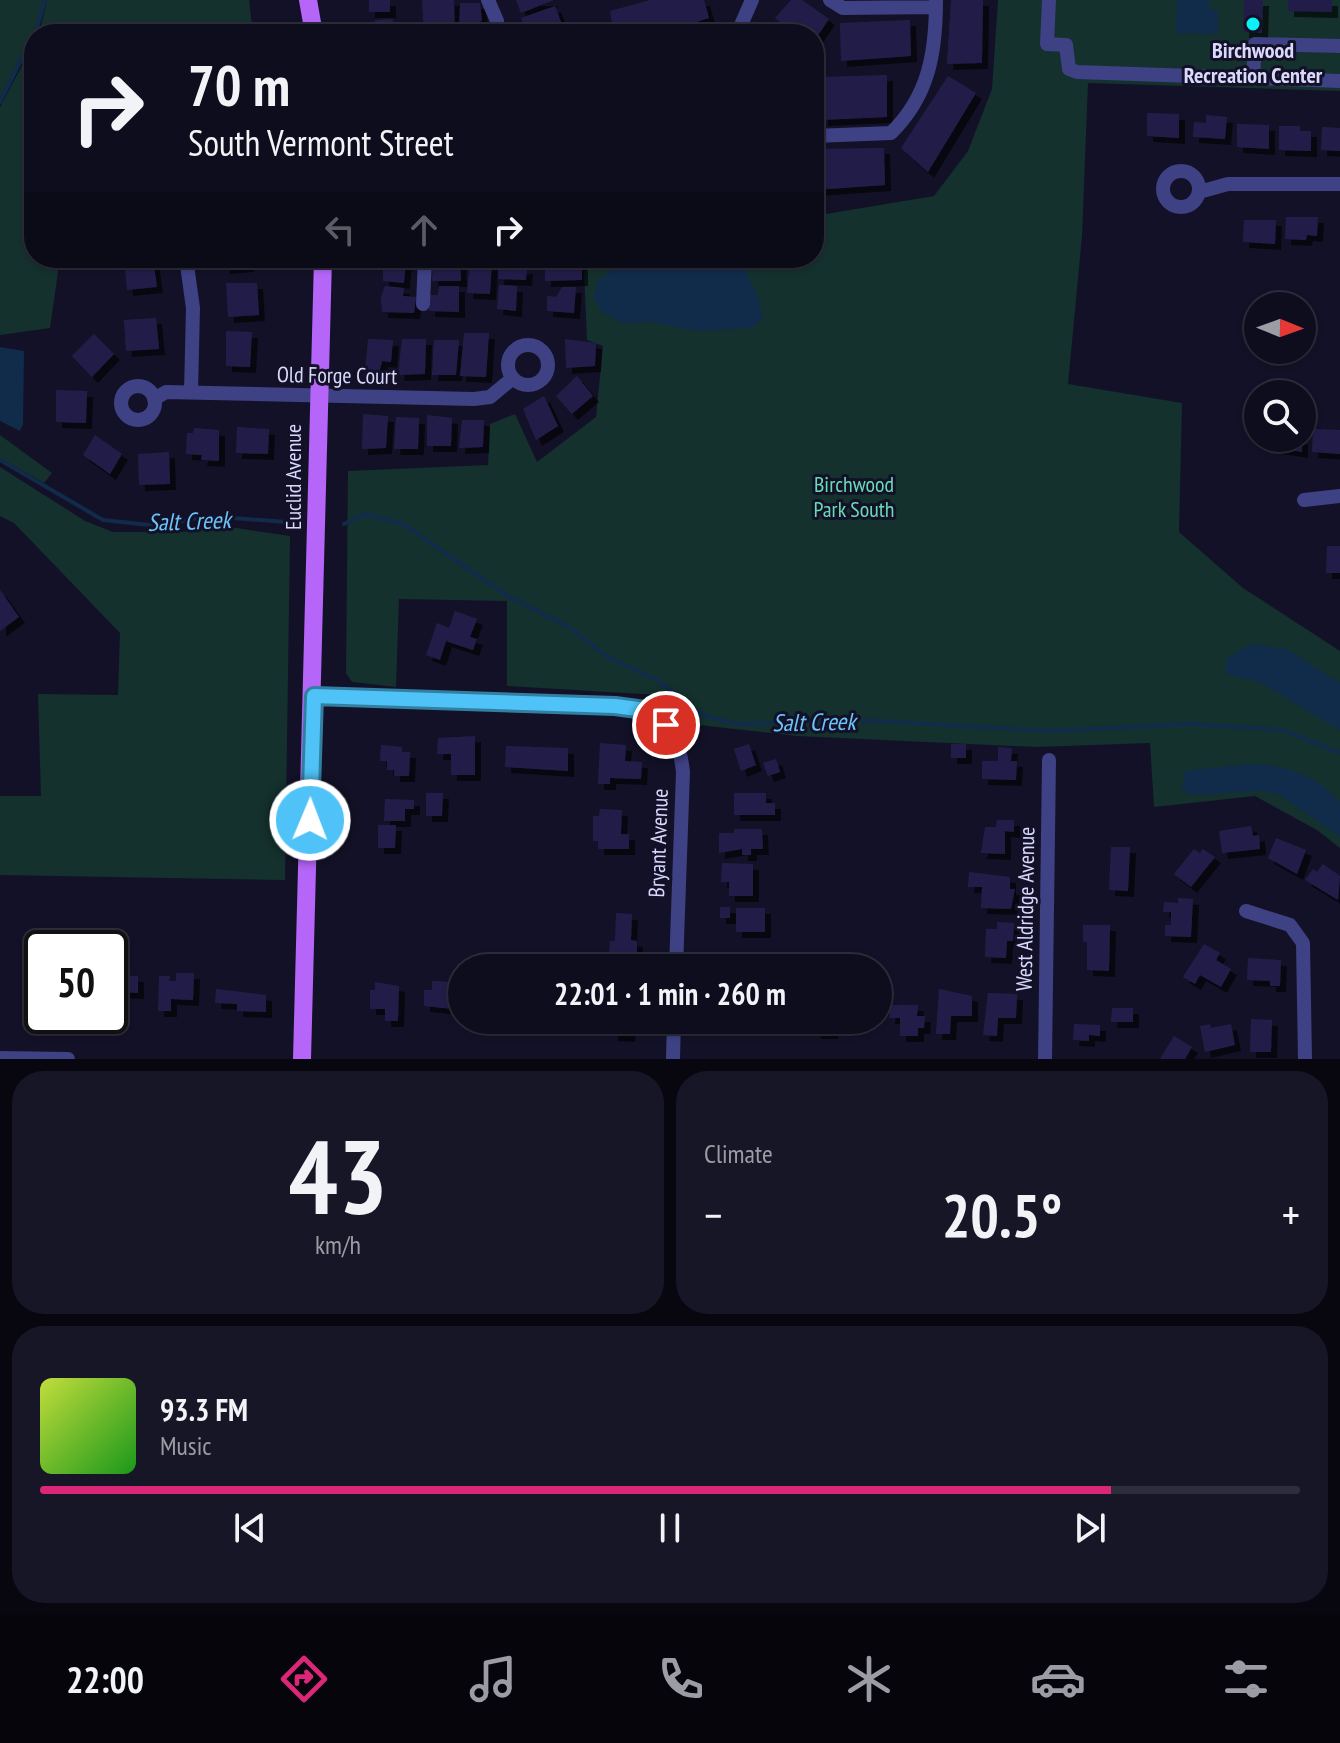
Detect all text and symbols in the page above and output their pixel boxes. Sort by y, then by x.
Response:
marker: Birchwood Recreation Center [1244,15,1262,33]
place label: Birchwood Recreation Center [1184,36,1323,89]
text: 70 m [188,49,290,121]
icon: right [56,56,160,160]
text: South Vermont Street [188,119,454,166]
icon: left [318,208,362,252]
icon: ahead [402,208,446,252]
icon: right [486,208,530,252]
north arrow [1244,292,1316,364]
map controls [1244,292,1316,452]
street label: Old Forge Court [277,360,397,390]
button: search [1244,380,1316,452]
street label: Euclid Avenue [279,424,307,530]
park label: Birchwood Park South [813,470,895,523]
water label: Salt Creek [147,504,234,538]
pin [632,691,700,759]
icon: arrive [644,703,688,747]
water label: Salt Creek [772,706,859,738]
position arrow [268,778,352,862]
street label: Bryant Avenue [642,788,674,898]
street label: West Aldridge Avenue [1010,827,1040,991]
speed limit sign: 50 [24,930,128,1034]
text: 22:01 · 1 min · 260 m [554,974,786,1013]
text: 43 [288,1108,388,1243]
text: Climate [704,1137,773,1170]
text: 20.5° [942,1176,1062,1254]
text: − [704,1186,722,1243]
text: + [1282,1186,1300,1243]
text: km/h [315,1228,361,1261]
text: 93.3 FM [160,1390,248,1429]
text: Music [160,1429,212,1462]
icon: previous [228,1506,272,1550]
icon: pause [648,1506,692,1550]
icon: next [1068,1506,1112,1550]
icon: directions [276,1651,332,1707]
icon: music [465,1651,521,1707]
icon: phone [653,1651,709,1707]
icon: climate [841,1651,897,1707]
icon: car [1030,1651,1086,1707]
icon: filters [1218,1651,1274,1707]
text: 22:00 [66,1656,144,1703]

